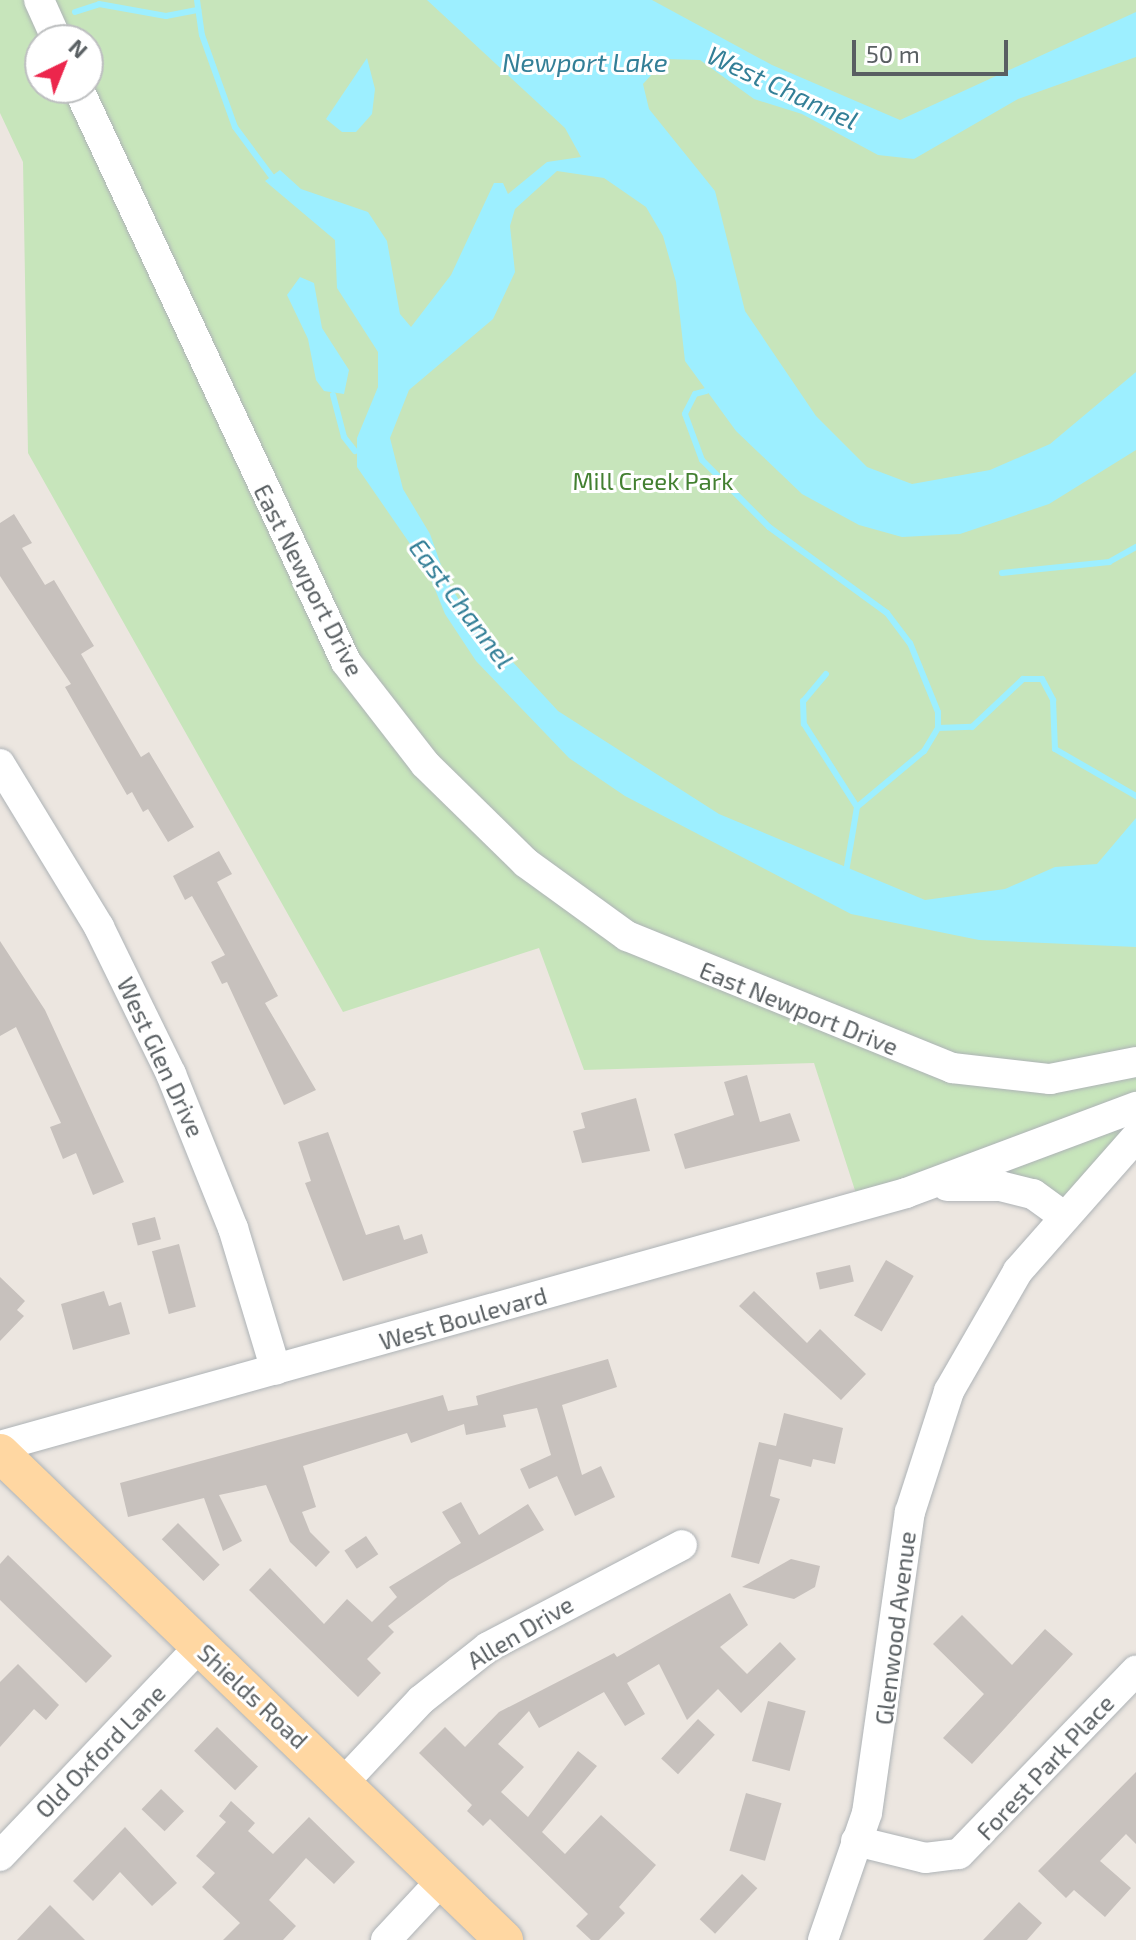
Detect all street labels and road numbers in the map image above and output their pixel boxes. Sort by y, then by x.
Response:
street label: East Newport Drive [248,479,370,681]
street label: East Newport Drive [696,955,902,1061]
street label: West Glen Drive [111,972,211,1142]
street label: West Boulevard [376,1280,550,1356]
street label: Glenwood Avenue [869,1529,921,1727]
street label: Allen Drive [462,1589,578,1675]
street label: Shields Road [192,1638,314,1754]
street label: Old Oxford Lane [29,1678,171,1824]
street label: Forest Park Place [970,1688,1120,1846]

